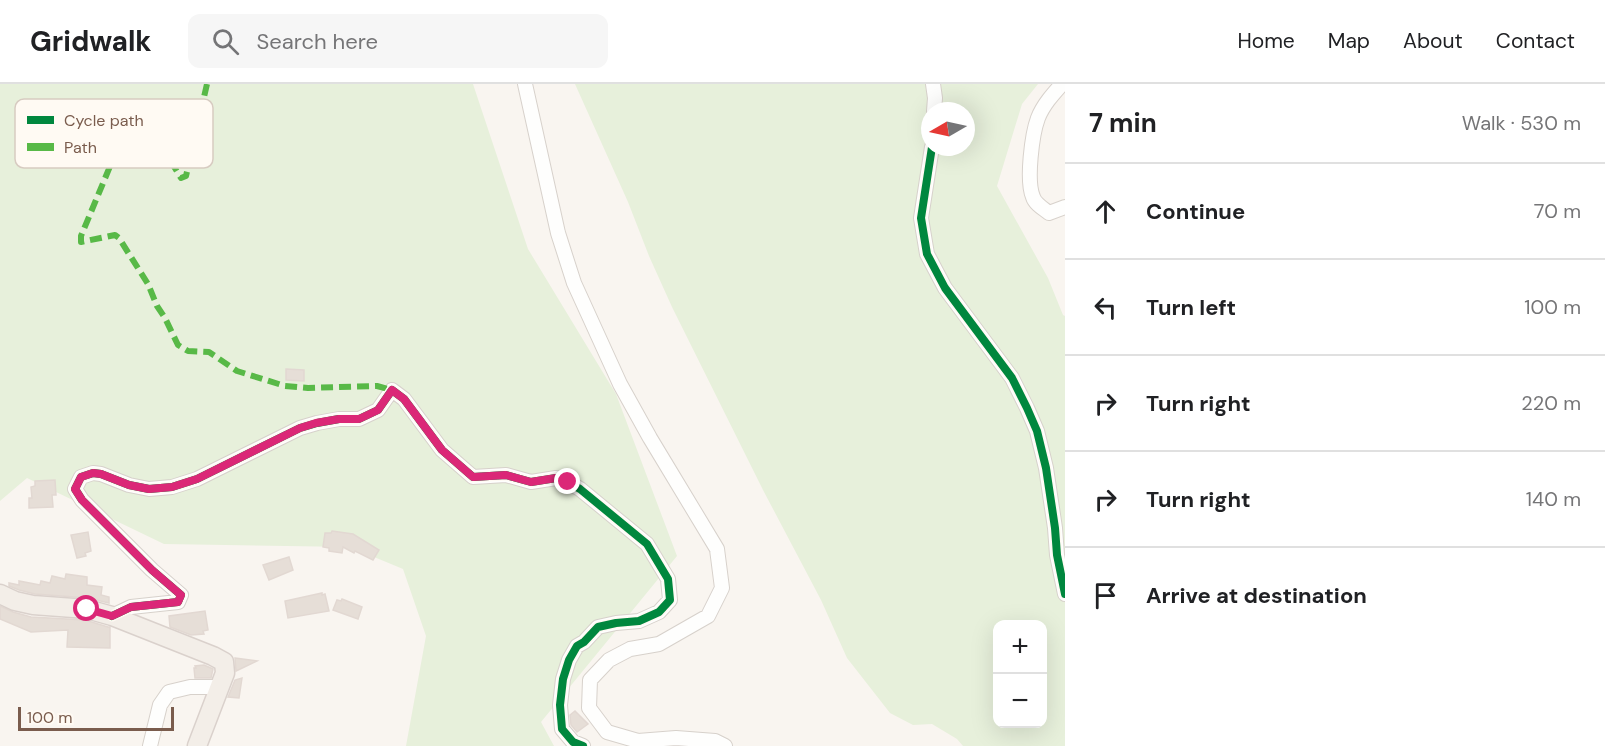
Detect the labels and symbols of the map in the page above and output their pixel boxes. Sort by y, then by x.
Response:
legend [15,99,213,168]
north arrow [921,102,975,156]
text: Cycle path [64,110,144,131]
text: Path [64,137,97,158]
route end [554,468,580,494]
route start [73,595,99,621]
scale bar [18,704,174,732]

